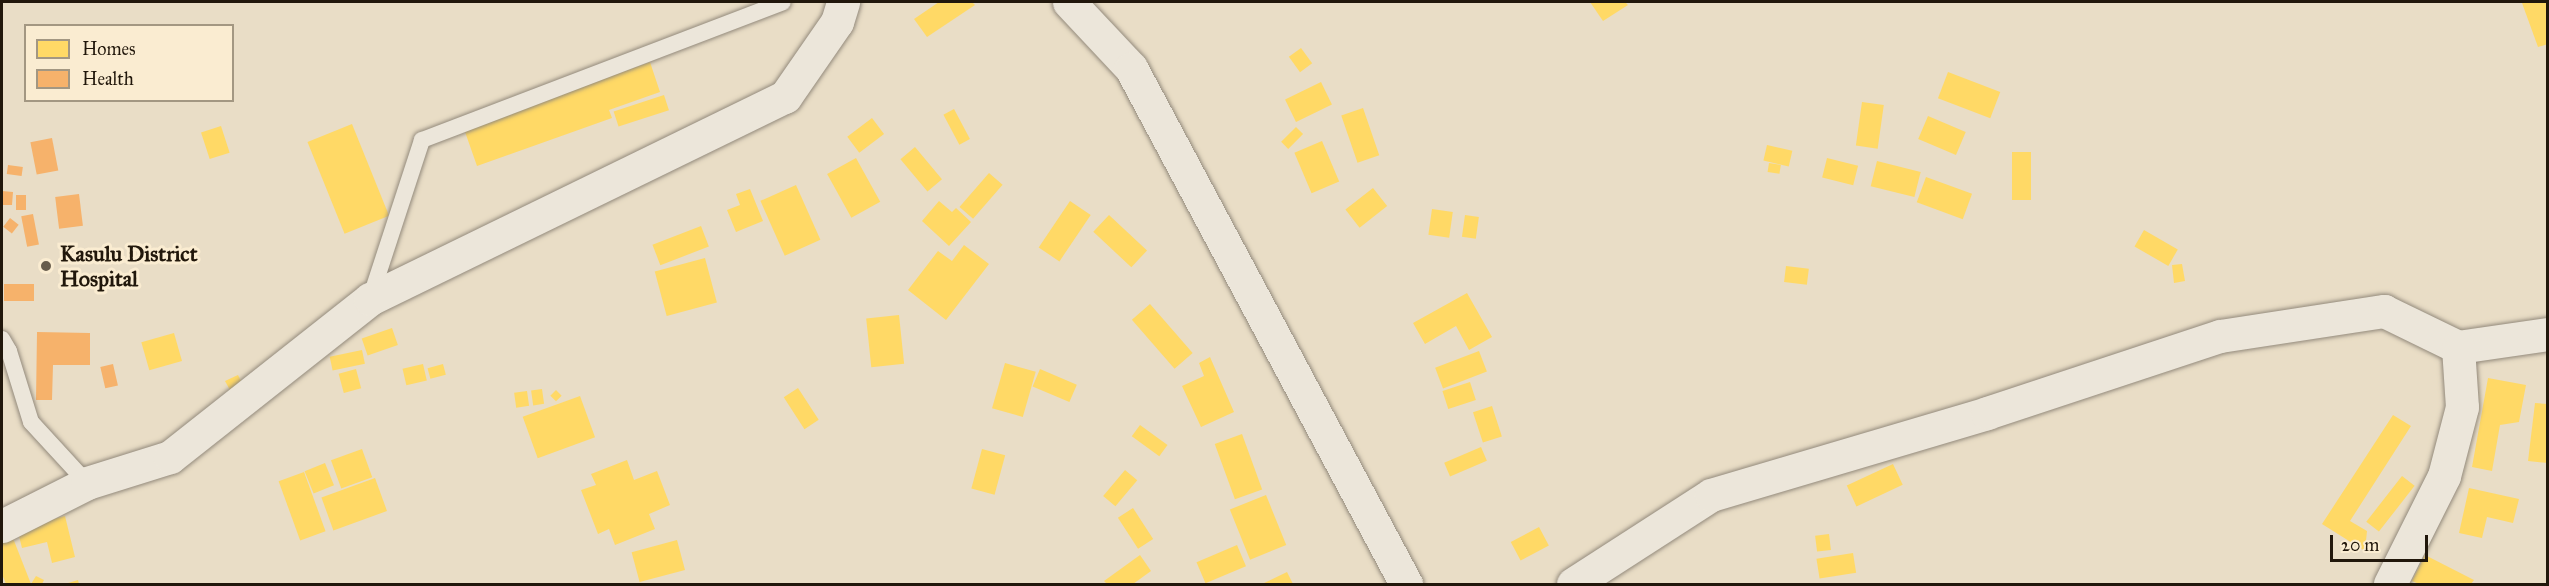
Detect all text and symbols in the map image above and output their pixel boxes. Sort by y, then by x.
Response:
legend [24,24,234,102]
text: Homes [82,38,136,60]
text: Health [82,68,134,90]
place label: Kasulu District Hospital [60,240,197,292]
marker: Kasulu District Hospital [37,257,55,275]
scale bar [2333,523,2430,561]
text: 20 m [2341,534,2379,556]

